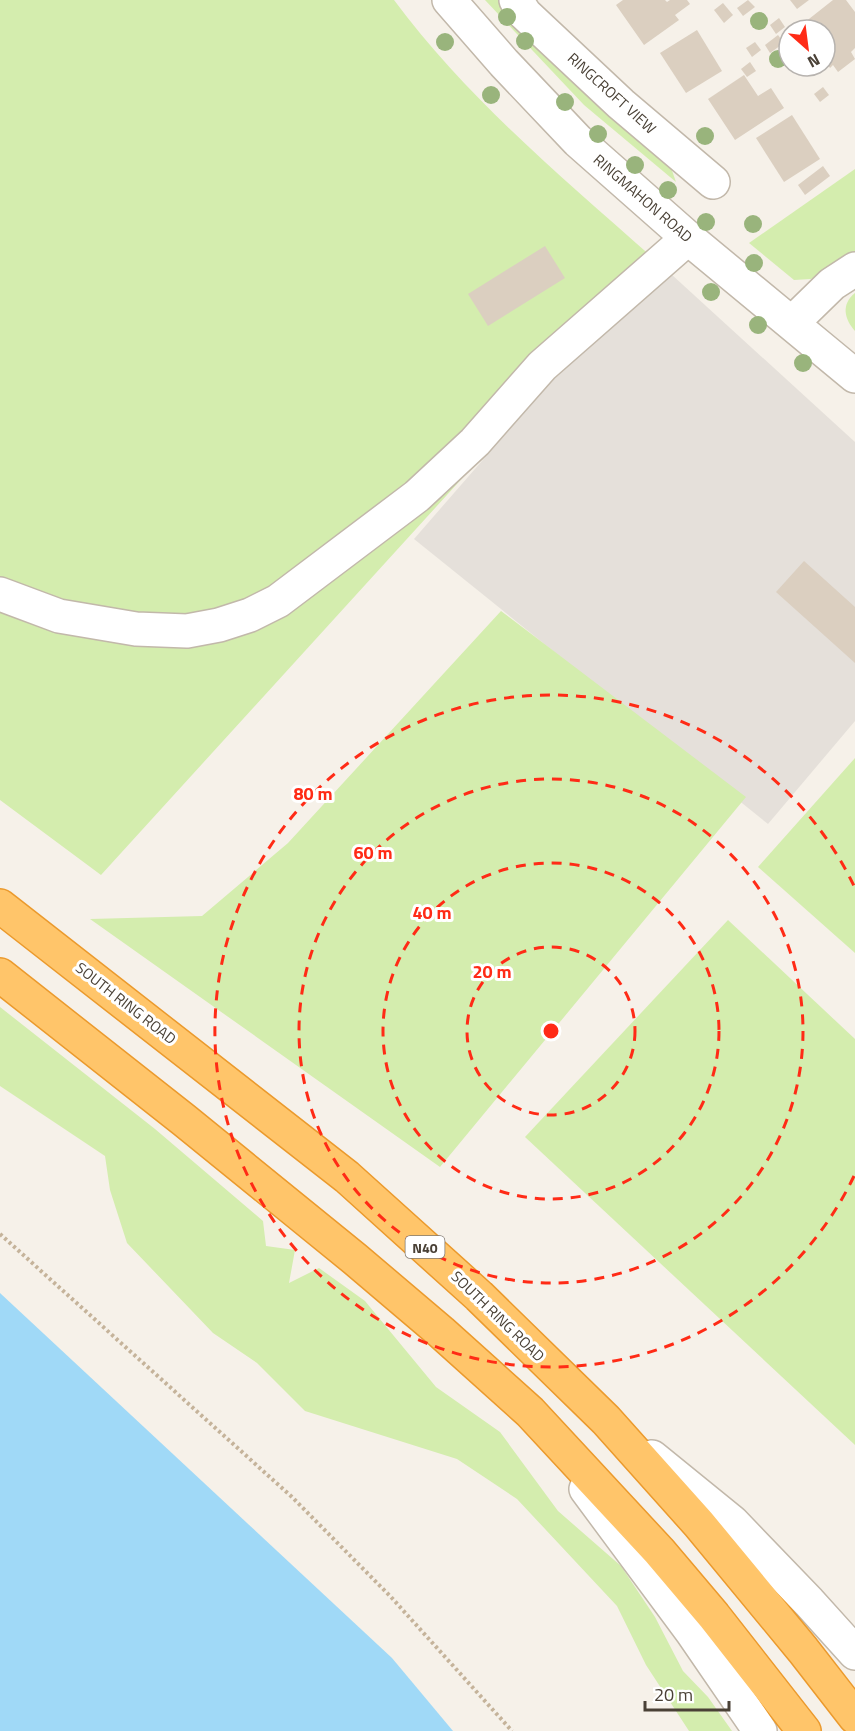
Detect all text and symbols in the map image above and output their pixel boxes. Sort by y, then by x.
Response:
north arrow [777,18,837,78]
street label: RINGCROFT VIEW [562,47,662,139]
text: N [804,48,825,74]
street label: RINGMAHON ROAD [588,148,698,248]
text: 80 m [293,780,333,807]
text: 60 m [353,839,393,866]
text: 40 m [412,899,452,926]
street label: SOUTH RING ROAD [71,956,181,1050]
text: 20 m [472,958,512,985]
centre of rings [541,1021,561,1041]
road number: N40 [406,1236,444,1258]
street label: SOUTH RING ROAD [446,1265,550,1367]
scale bar [645,1674,729,1712]
text: 20 m [654,1681,693,1708]

